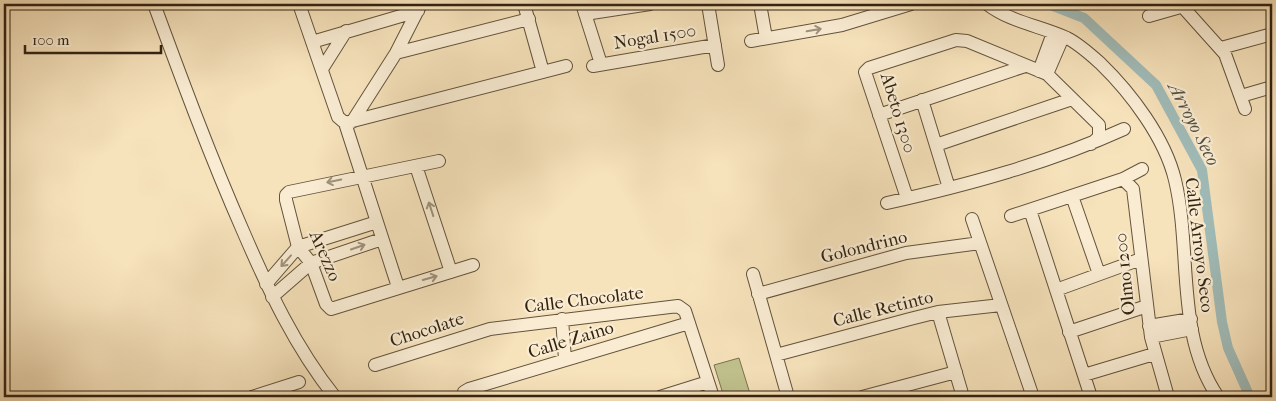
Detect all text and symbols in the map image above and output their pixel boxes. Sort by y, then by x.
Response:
street label: Nogal 1500 [612,20,698,54]
scale bar [25,22,161,54]
one-way arrow [806,24,822,34]
text: 100 m [32,31,70,49]
street label: Abeto 1300 [876,69,920,156]
water label: Arroyo Seco [1163,77,1224,169]
street label: Calle Arroyo Seco [1180,176,1218,314]
one-way arrow [327,177,343,187]
one-way arrow [425,201,435,217]
street label: Golondrino [819,226,909,268]
street label: Arezzo [304,227,345,285]
street label: Olmo 1200 [1110,232,1140,316]
one-way arrow [349,242,365,251]
one-way arrow [280,255,292,268]
one-way arrow [422,273,438,282]
street label: Calle Chocolate [523,282,645,318]
street label: Calle Retinto [831,286,935,332]
street label: Chocolate [387,308,467,352]
street label: Calle Zaino [526,317,616,363]

